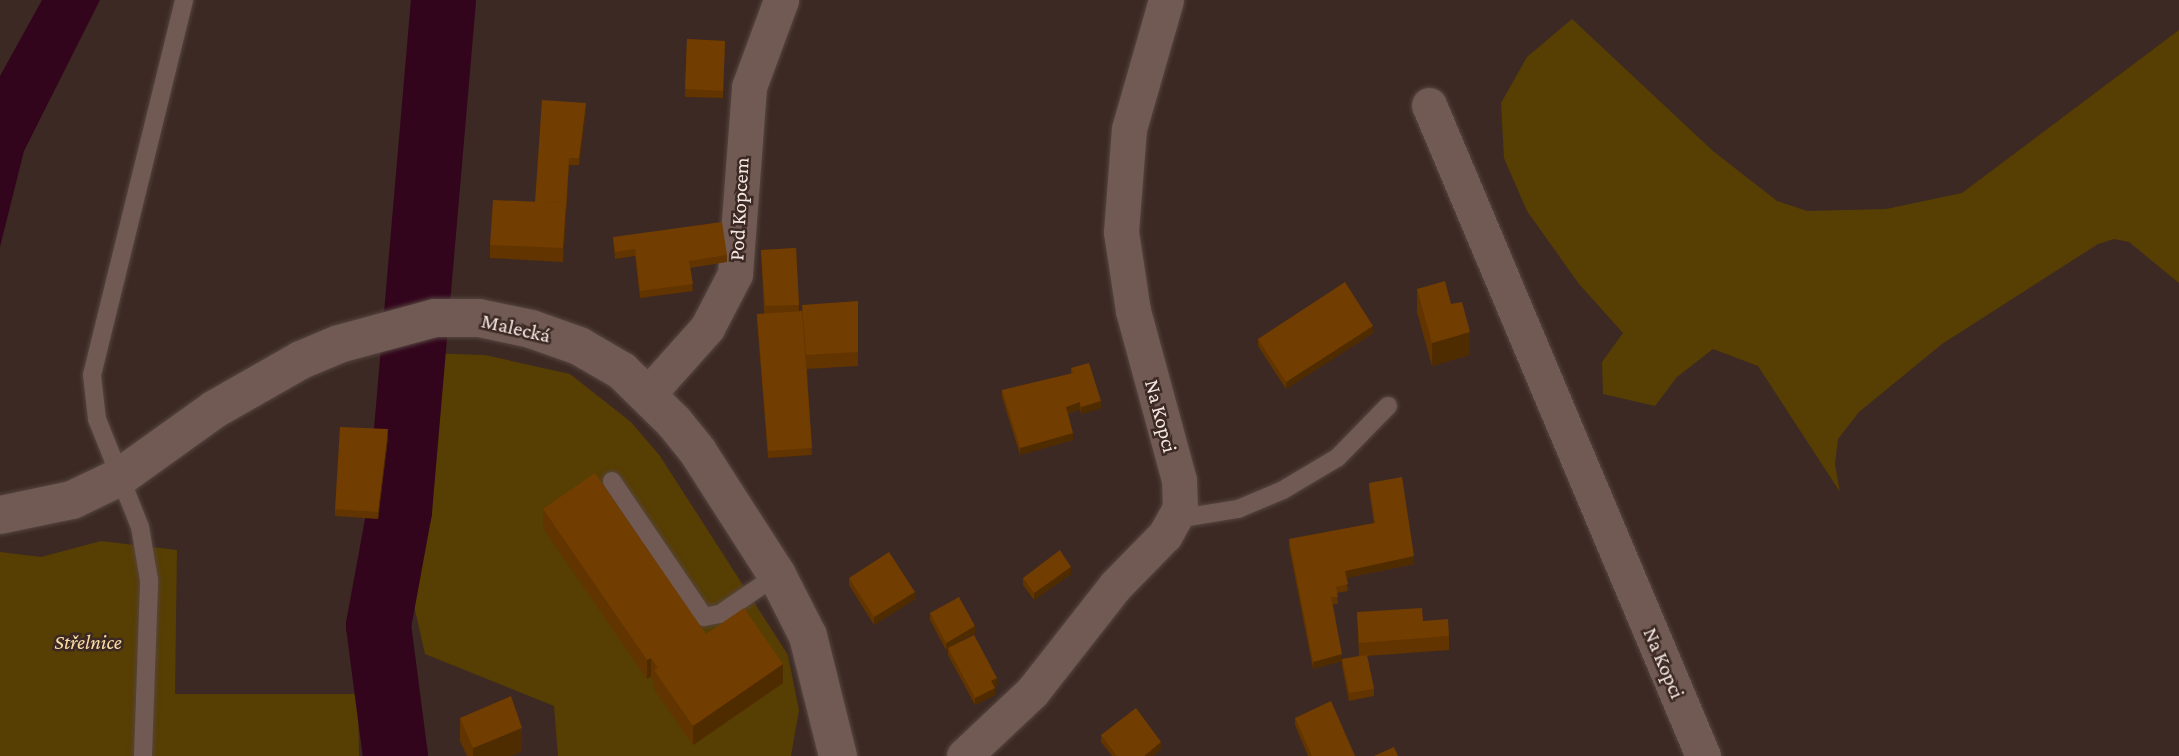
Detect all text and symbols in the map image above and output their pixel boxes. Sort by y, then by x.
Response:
street label: Pod Kopcem [724,157,754,261]
street label: Malecká [479,308,553,348]
street label: Na Kopci [1139,377,1183,455]
street label: Na Kopci [1638,624,1690,702]
park label: Střelnice [54,629,122,655]

